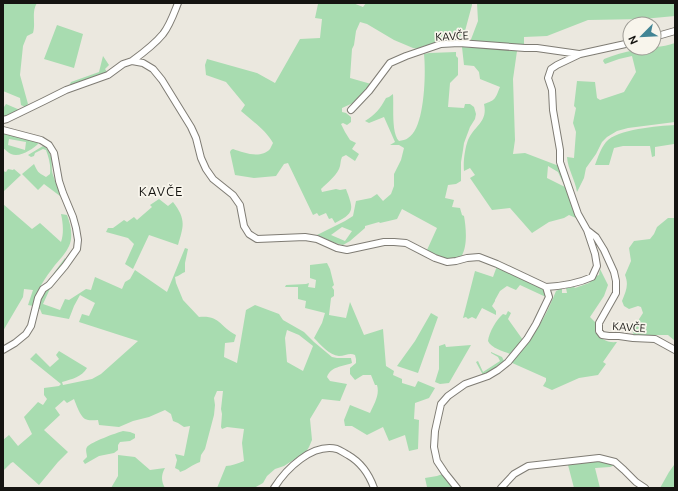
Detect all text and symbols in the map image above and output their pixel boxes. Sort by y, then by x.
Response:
north arrow [622,16,662,56]
street label: KAVČE [435,28,469,43]
text: N [626,34,640,46]
district label: KAVČE [139,184,183,198]
street label: KAVČE [612,319,646,334]

